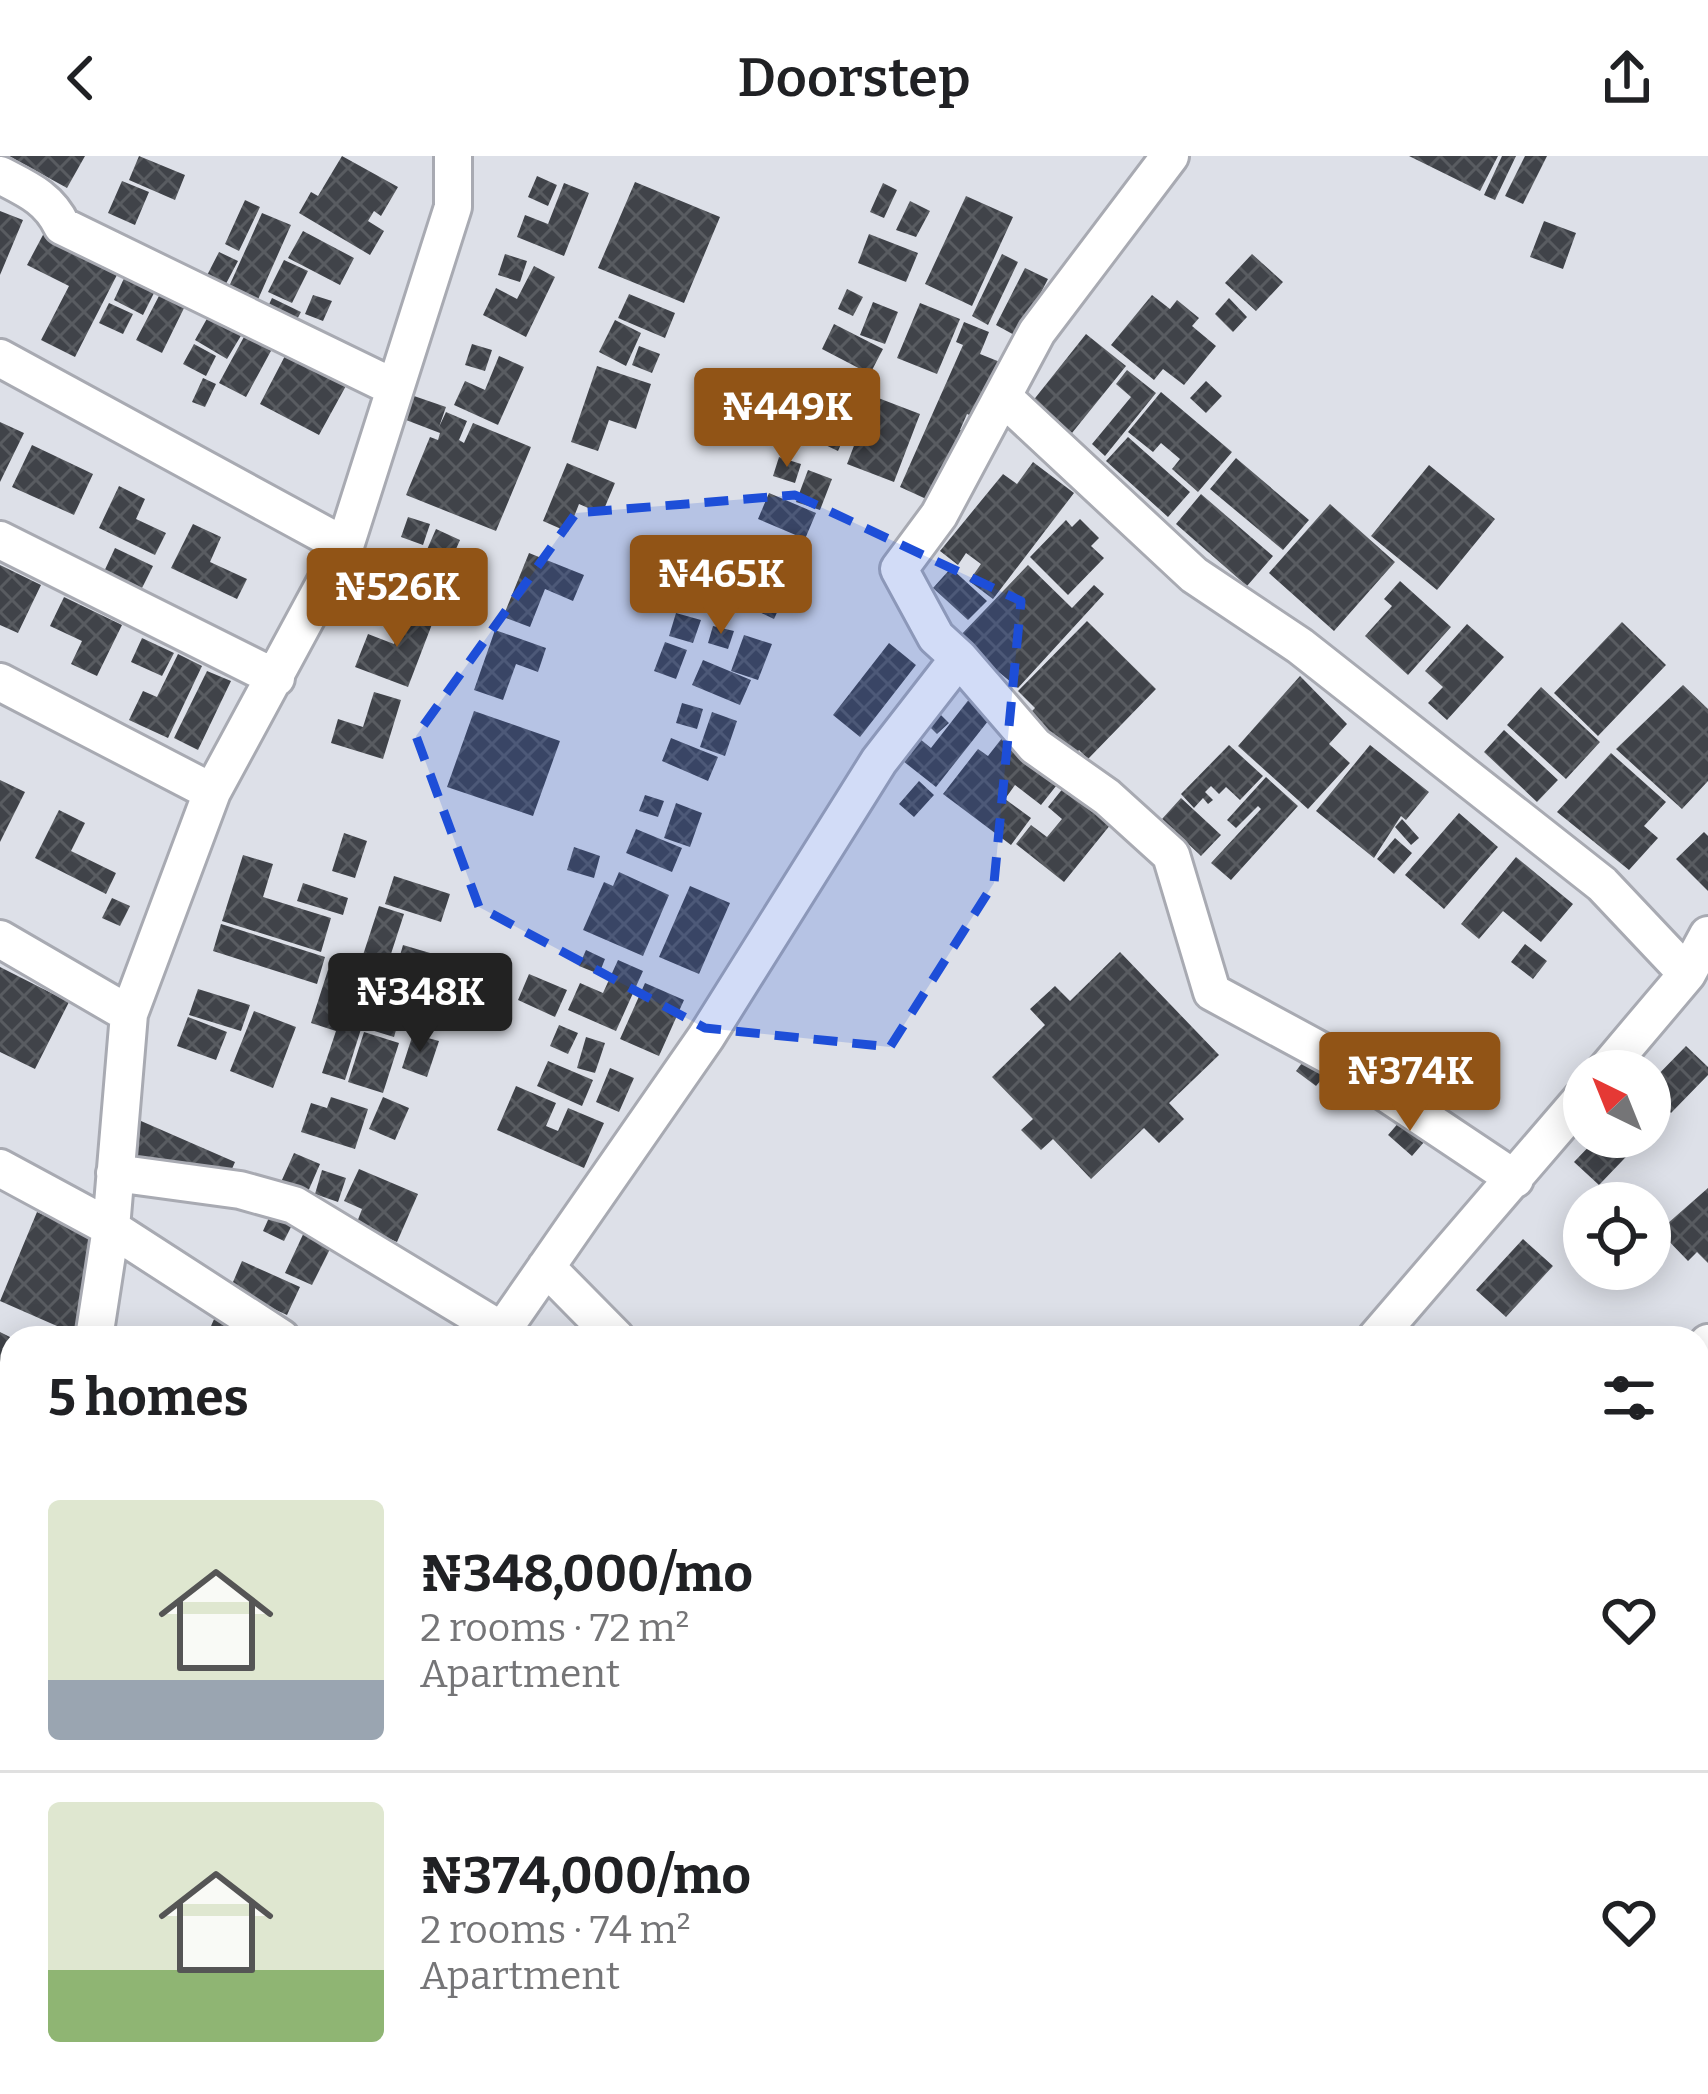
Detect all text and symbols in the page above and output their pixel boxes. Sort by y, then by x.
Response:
icon: back [48,45,114,111]
icon: share [1594,45,1660,111]
text: Doorstep [738,46,971,110]
pin: ₦449K [703,368,871,470]
text: ₦449K [721,384,853,430]
pin: ₦465K [637,535,805,637]
pin: ₦526K [313,548,481,650]
text: ₦465K [657,551,785,597]
text: ₦526K [334,564,460,610]
pin: ₦348K [336,953,504,1055]
text: ₦348K [355,969,485,1015]
pin: ₦374K [1326,1032,1494,1134]
text: ₦374K [1346,1048,1474,1094]
north arrow [1563,1050,1671,1158]
map controls [1563,1050,1671,1290]
button: locate [1563,1182,1671,1290]
icon: filters [1596,1365,1662,1431]
text: 5 homes [48,1367,249,1429]
text: ₦348,000/mo [420,1543,753,1605]
icon: home [144,1548,288,1692]
icon: heart [1596,1587,1662,1653]
text: 2 rooms · 72 m² [420,1605,689,1651]
text: Apartment [420,1651,620,1697]
text: ₦374,000/mo [420,1845,751,1907]
icon: home [144,1850,288,1994]
icon: heart [1596,1889,1662,1955]
text: 2 rooms · 74 m² [420,1907,691,1953]
text: Apartment [420,1953,620,1999]

